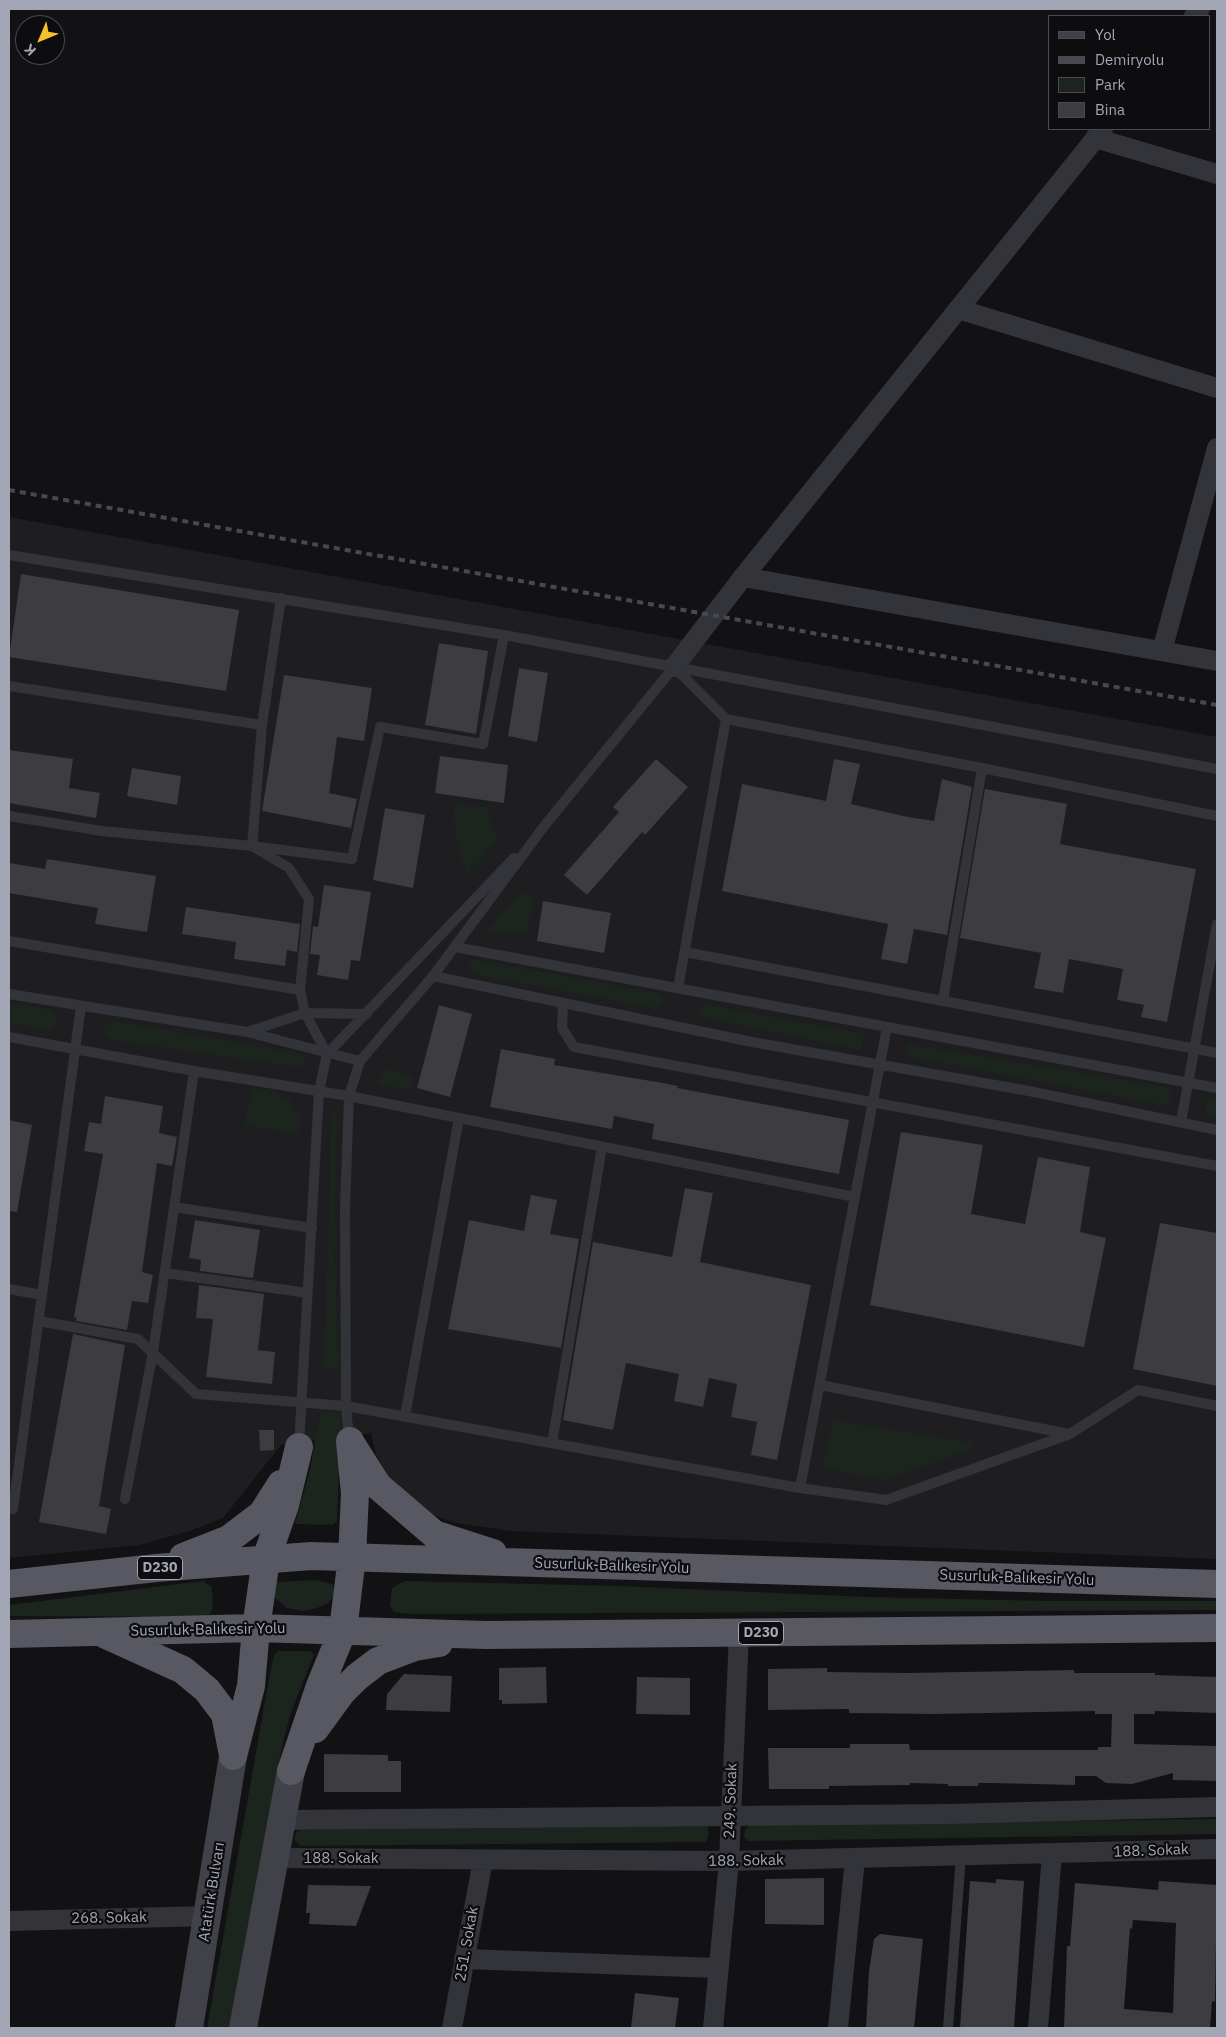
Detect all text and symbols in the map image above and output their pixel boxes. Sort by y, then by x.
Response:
north arrow [15,15,65,65]
legend [1048,15,1211,130]
text: Yol [1095,25,1116,44]
text: K [20,40,40,60]
text: Demiryolu [1095,50,1164,69]
text: Park [1095,75,1125,94]
text: Bina [1095,100,1125,119]
street label: Susurluk-Balıkesir Yolu [534,1554,690,1578]
road number: D230 [138,1556,182,1580]
street label: Susurluk-Balıkesir Yolu [939,1566,1095,1590]
street label: Susurluk-Balıkesir Yolu [130,1620,286,1640]
road number: D230 [738,1622,784,1645]
street label: 249. Sokak [721,1763,741,1839]
street label: Atatürk Bulvarı [195,1841,229,1943]
street label: 188. Sokak [1113,1841,1189,1861]
street label: 188. Sokak [303,1850,379,1868]
street label: 188. Sokak [708,1851,784,1871]
street label: 251. Sokak [452,1905,482,1983]
street label: 268. Sokak [71,1908,147,1928]

